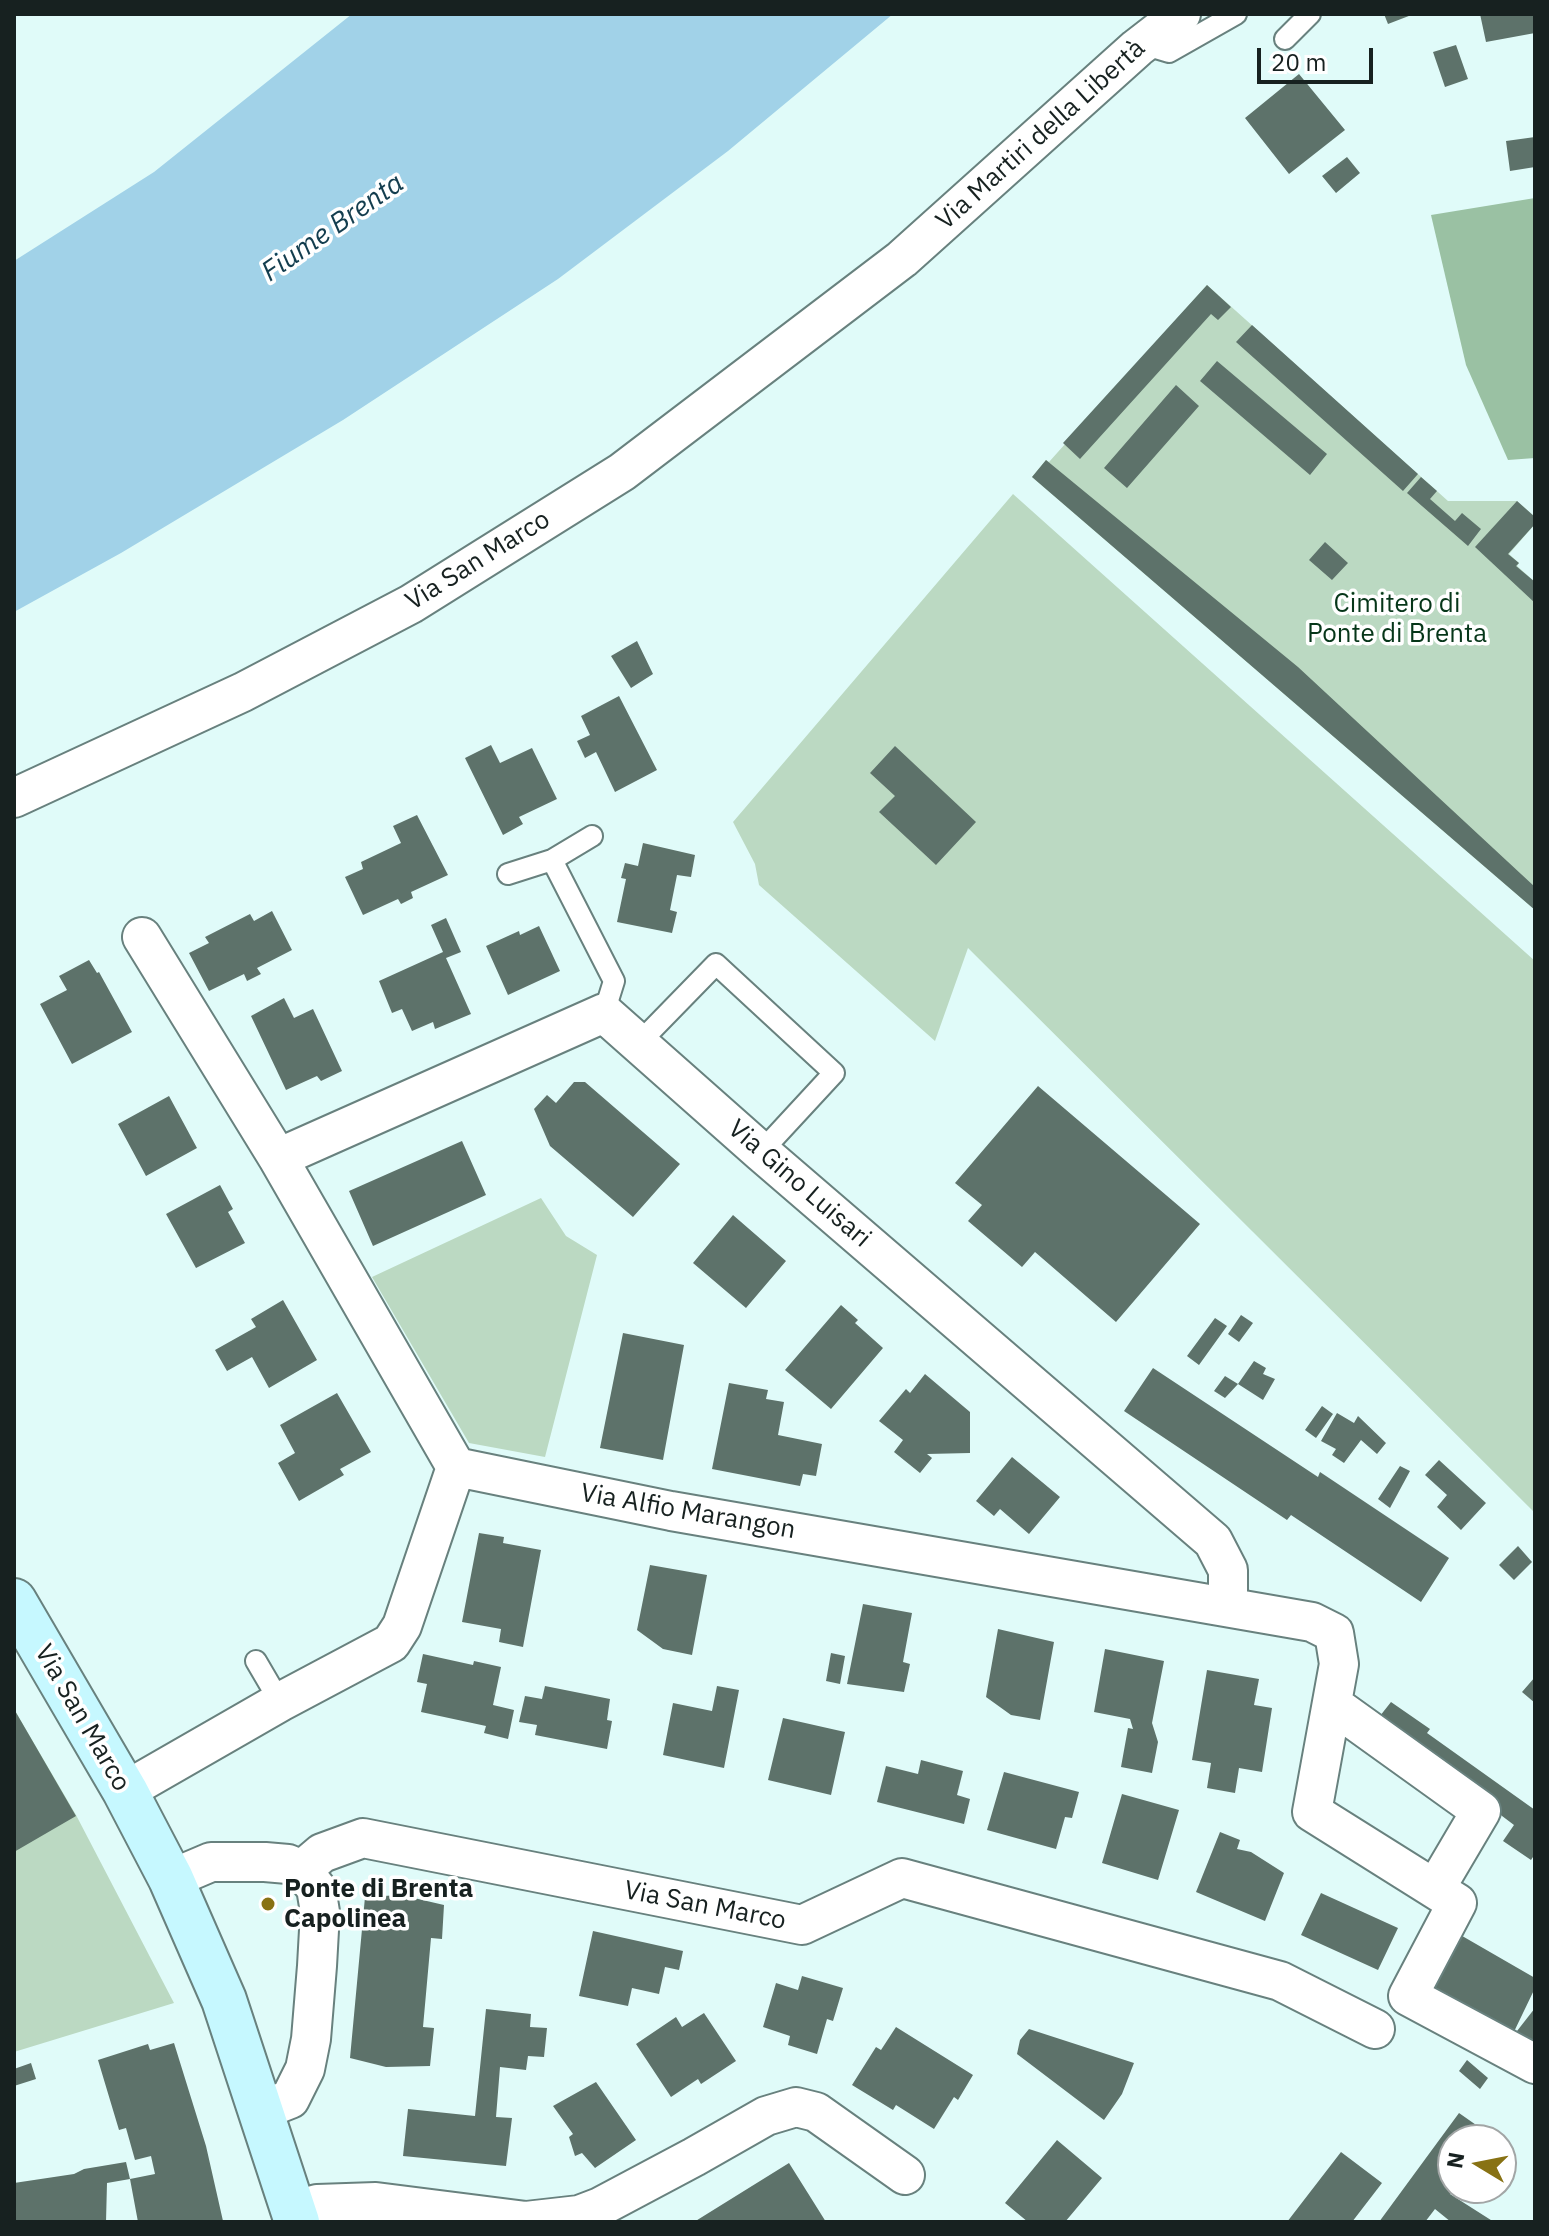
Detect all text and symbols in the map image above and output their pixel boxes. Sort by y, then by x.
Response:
scale bar [1261,32,1377,82]
street label: Via Martiri della Libertà [930,33,1152,237]
text: 20 m [1271,46,1326,78]
water label: Fiume Brenta [255,167,411,289]
street label: Via San Marco [400,504,556,618]
park label: Cimitero di Ponte di Brenta [1307,588,1487,650]
street label: Via Gino Luisari [721,1114,877,1254]
street label: Via Alfio Marangon [578,1478,798,1546]
street label: Via San Marco [27,1639,137,1797]
place label: Ponte di Brenta Capolinea [284,1873,473,1934]
street label: Via San Marco [621,1875,789,1937]
marker: Ponte di Brenta Capolinea [259,1895,277,1913]
north arrow [1437,2124,1517,2204]
text: N [1439,2150,1471,2170]

